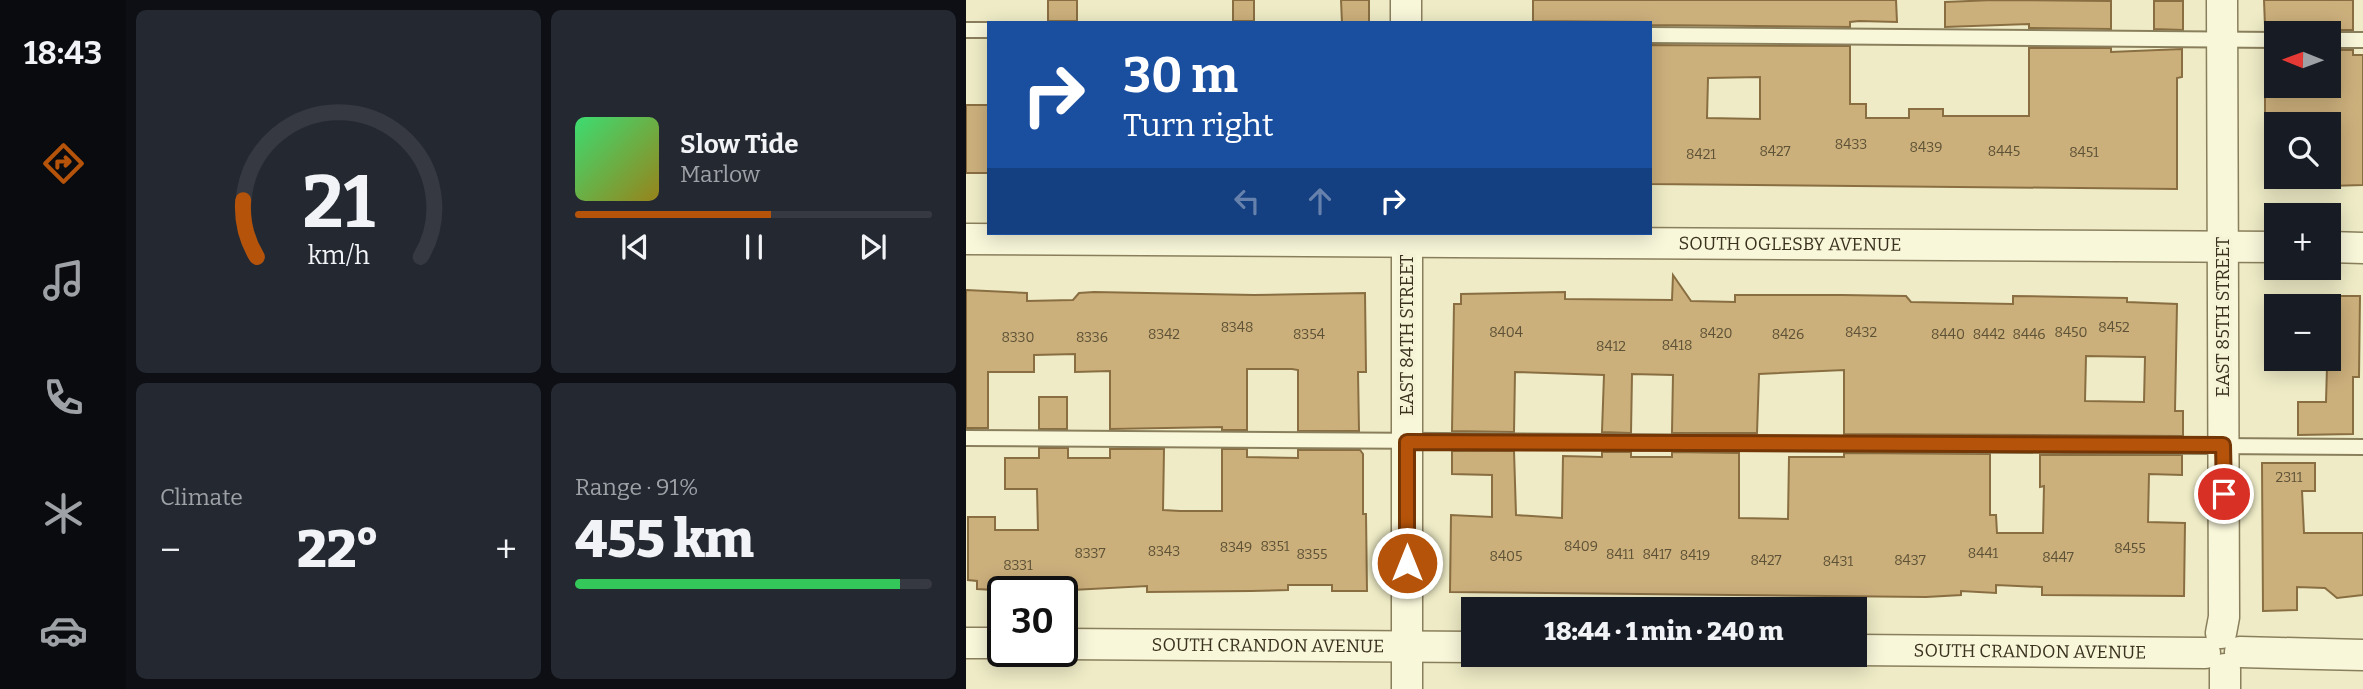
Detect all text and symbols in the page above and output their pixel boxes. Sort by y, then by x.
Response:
north arrow [2264,21,2342,98]
map controls [2264,21,2341,371]
text: 18:43 [24,34,102,72]
text: 30 m [1123,46,1238,105]
icon: right [1008,49,1099,140]
text: Turn right [1123,106,1274,144]
button: search [2264,112,2341,189]
text: Slow Tide [680,129,799,160]
house number: 8433 [1835,136,1867,153]
icon: directions [39,139,88,188]
house number: 8439 [1910,139,1942,156]
house number: 8427 [1759,143,1791,160]
house number: 8445 [1988,143,2020,160]
house number: 8451 [2069,144,2099,161]
house number: 8421 [1686,146,1716,163]
text: 21 [302,160,375,247]
text: Marlow [680,160,760,188]
icon: left [1228,182,1266,220]
icon: ahead [1301,182,1339,220]
icon: right [1374,182,1412,220]
button: + [2264,203,2341,280]
icon: previous [616,228,654,266]
icon: pause [735,228,773,266]
icon: next [854,228,892,266]
street label: SOUTH OGLESBY AVENUE [1679,232,1901,256]
street label: EAST 85TH STREET [2212,236,2234,397]
text: km/h [308,241,370,271]
street label: EAST 84TH STREET [1396,254,1418,416]
icon: music [39,256,88,305]
button: − [2264,294,2341,371]
house number: 8348 [1221,319,1253,336]
house number: 8452 [2098,319,2130,336]
house number: 8404 [1489,324,1523,341]
house number: 8432 [1845,324,1877,341]
house number: 8450 [2054,324,2088,341]
house number: 8420 [1699,325,1733,342]
house number: 8342 [1148,326,1180,343]
house number: 8354 [1293,326,1325,343]
house number: 8426 [1772,326,1804,343]
house number: 8440 [1931,326,1965,343]
house number: 8442 [1973,326,2005,343]
house number: 8446 [2012,326,2046,343]
house number: 8330 [1002,329,1034,346]
house number: 8336 [1076,329,1108,346]
house number: 8418 [1662,337,1692,354]
house number: 8412 [1596,338,1626,355]
icon: phone [39,373,88,422]
pin [2194,464,2254,524]
house number: 2311 [2276,469,2303,486]
text: Range · 91% [575,473,698,501]
icon: arrive [2205,475,2243,513]
text: Climate [160,483,243,511]
icon: climate [39,489,88,538]
text: 455 km [575,508,754,571]
text: 22° [297,518,379,581]
position arrow [1370,526,1444,600]
text: − [160,527,181,573]
text: + [495,527,517,573]
house number: 8351 [1260,538,1290,555]
house number: 8409 [1564,538,1598,555]
house number: 8349 [1220,539,1252,556]
house number: 8455 [2114,540,2146,557]
house number: 8343 [1148,543,1180,560]
house number: 8337 [1075,545,1105,562]
house number: 8441 [1968,545,1999,562]
house number: 8355 [1296,546,1328,563]
house number: 8411 [1606,546,1634,563]
house number: 8417 [1642,546,1672,563]
house number: 8419 [1680,547,1710,564]
house number: 8405 [1489,548,1523,565]
house number: 8447 [2042,549,2074,566]
house number: 8427 [1750,552,1782,569]
house number: 8437 [1894,552,1926,569]
house number: 8431 [1823,553,1853,570]
house number: 8331 [1003,557,1033,574]
speed limit sign: 30 [987,576,1078,667]
icon: car [39,606,88,655]
text: 18:44 · 1 min · 240 m [1544,616,1784,647]
street label: SOUTH CRANDON AVENUE [1152,634,1384,657]
street label: SOUTH CRANDON AVENUE [1914,640,2146,663]

